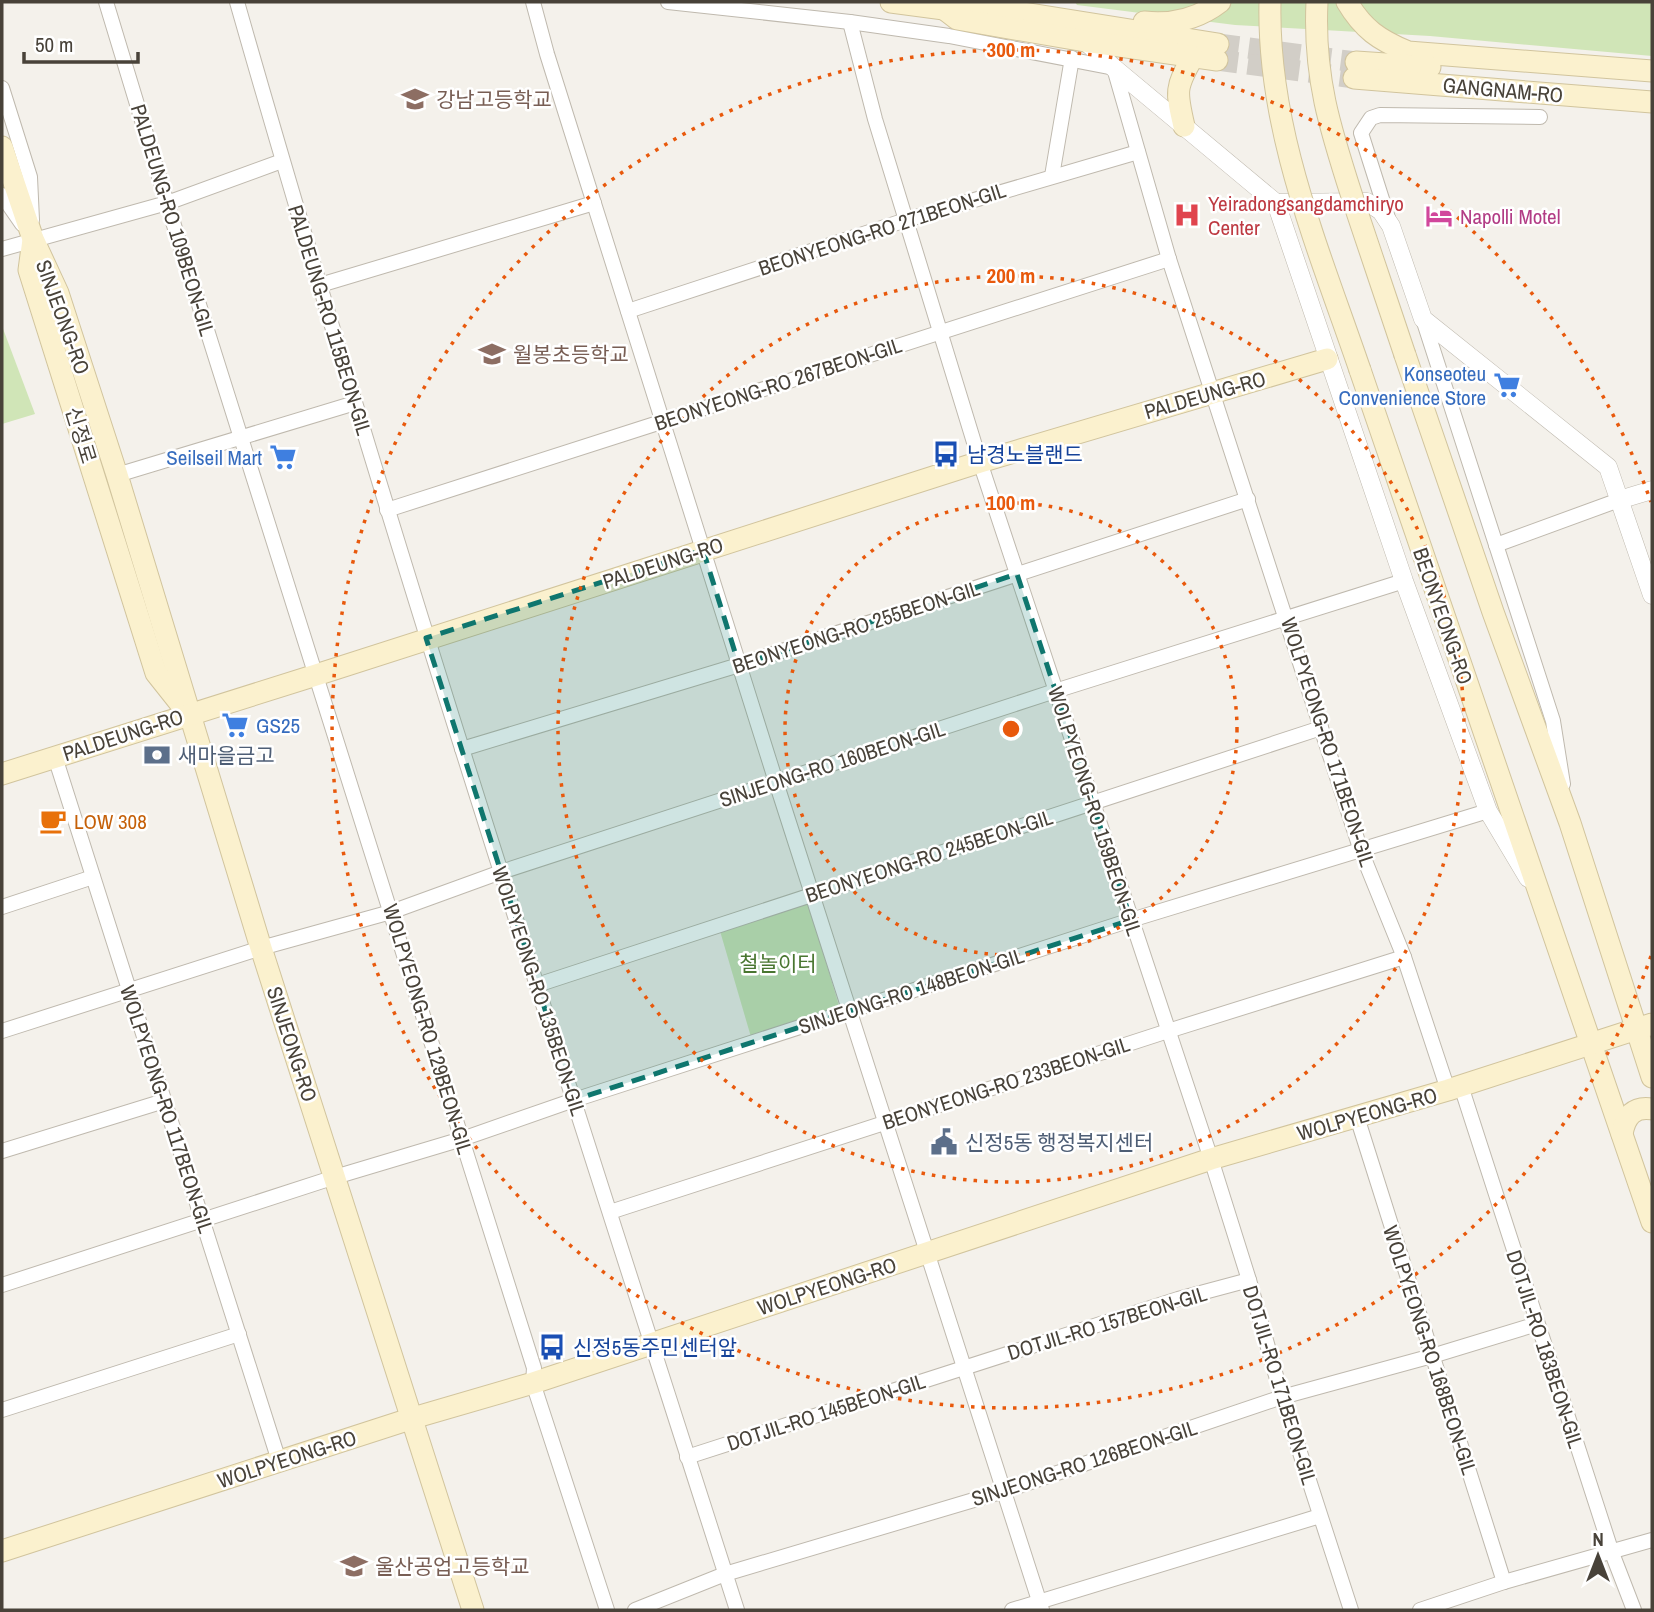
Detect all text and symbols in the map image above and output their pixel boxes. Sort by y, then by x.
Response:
scale bar [24,21,138,65]
text: 50 m [35,30,73,59]
text: 300 m [987,35,1035,64]
street label: GANGNAM-RO [1442,70,1564,110]
school or university icon: 강남고등학교 [400,84,430,114]
place label: 강남고등학교 [436,85,552,114]
street label: PALDEUNG-RO 109BEON-GIL [124,101,222,340]
street label: BEONYEONG-RO 271BEON-GIL [755,175,1010,283]
place label: Yeiradongsangdamchiryo Center [1208,189,1404,242]
hospital icon: Yeiradongsangdamchiryo Center [1172,200,1202,230]
street label: PALDEUNG-RO 115BEON-GIL [281,201,379,439]
hotel icon: Napolli Motel [1424,201,1454,231]
place label: Napolli Motel [1460,202,1561,231]
street label: SINJEONG-RO [29,256,97,378]
text: 200 m [987,261,1035,290]
street label: BEONYEONG-RO 267BEON-GIL [651,330,906,438]
school or university icon: 월봉초등학교 [477,339,507,369]
place label: 월봉초등학교 [513,340,629,369]
place label: Konseoteu Convenience Store [1339,359,1486,412]
street label: PALDEUNG-RO [1141,364,1269,426]
supermarket icon: Konseoteu Convenience Store [1492,370,1522,400]
street label: 신정로 [59,403,103,467]
bus stop icon: 남경노블랜드 [931,439,961,469]
place label: 남경노블랜드 [967,440,1083,469]
supermarket icon: Seilseil Mart [268,442,298,472]
place label: Seilseil Mart [166,443,262,472]
text: 100 m [987,488,1035,517]
street label: PALDEUNG-RO [599,530,727,596]
street label: BEONYEONG-RO [1406,544,1480,688]
street label: BEONYEONG-RO 255BEON-GIL [729,573,984,681]
street label: WOLPYEONG-RO 171BEON-GIL [1274,614,1382,871]
street label: WOLPYEONG-RO 159BEON-GIL [1041,683,1149,940]
street label: PALDEUNG-RO [59,702,187,768]
supermarket icon: GS25 [220,710,250,740]
place label: GS25 [256,711,300,740]
street label: SINJEONG-RO 160BEON-GIL [716,714,949,814]
centre of rings [999,717,1023,741]
bank icon: 새마을금고 [142,740,172,770]
place label: 새마을금고 [178,741,275,770]
street label: BEONYEONG-RO 245BEON-GIL [802,802,1057,910]
cafe icon: LOW 308 [38,806,68,836]
place label: LOW 308 [74,807,147,836]
street label: WOLPYEONG-RO 135BEON-GIL [485,863,593,1120]
street label: WOLPYEONG-RO 129BEON-GIL [376,900,480,1158]
street label: SINJEONG-RO 148BEON-GIL [795,941,1028,1041]
park label: 철놀이터 [739,949,817,978]
street label: WOLPYEONG-RO 117BEON-GIL [113,981,221,1237]
street label: SINJEONG-RO [260,983,324,1105]
street label: BEONYEONG-RO 233BEON-GIL [879,1029,1134,1137]
street label: WOLPYEONG-RO [1294,1080,1440,1148]
public building icon: 신정5동 행정복지센터 [929,1127,959,1157]
place label: 신정5동 행정복지센터 [965,1128,1153,1157]
street label: WOLPYEONG-RO 168BEON-GIL [1376,1222,1484,1479]
street label: DOTJIL-RO 183BEON-GIL [1499,1246,1591,1452]
street label: WOLPYEONG-RO [754,1250,900,1322]
street label: DOTJIL-RO 157BEON-GIL [1004,1279,1210,1367]
street label: DOTJIL-RO 171BEON-GIL [1236,1282,1324,1488]
bus stop icon: 신정5동주민센터앞 [537,1332,567,1362]
place label: 신정5동주민센터앞 [573,1333,737,1362]
street label: DOTJIL-RO 145BEON-GIL [723,1366,929,1458]
street label: SINJEONG-RO 126BEON-GIL [968,1413,1201,1513]
street label: WOLPYEONG-RO [214,1423,360,1495]
north arrow [1563,1521,1633,1591]
text: N [1592,1526,1604,1552]
school or university icon: 울산공업고등학교 [339,1551,369,1581]
place label: 울산공업고등학교 [375,1552,530,1581]

